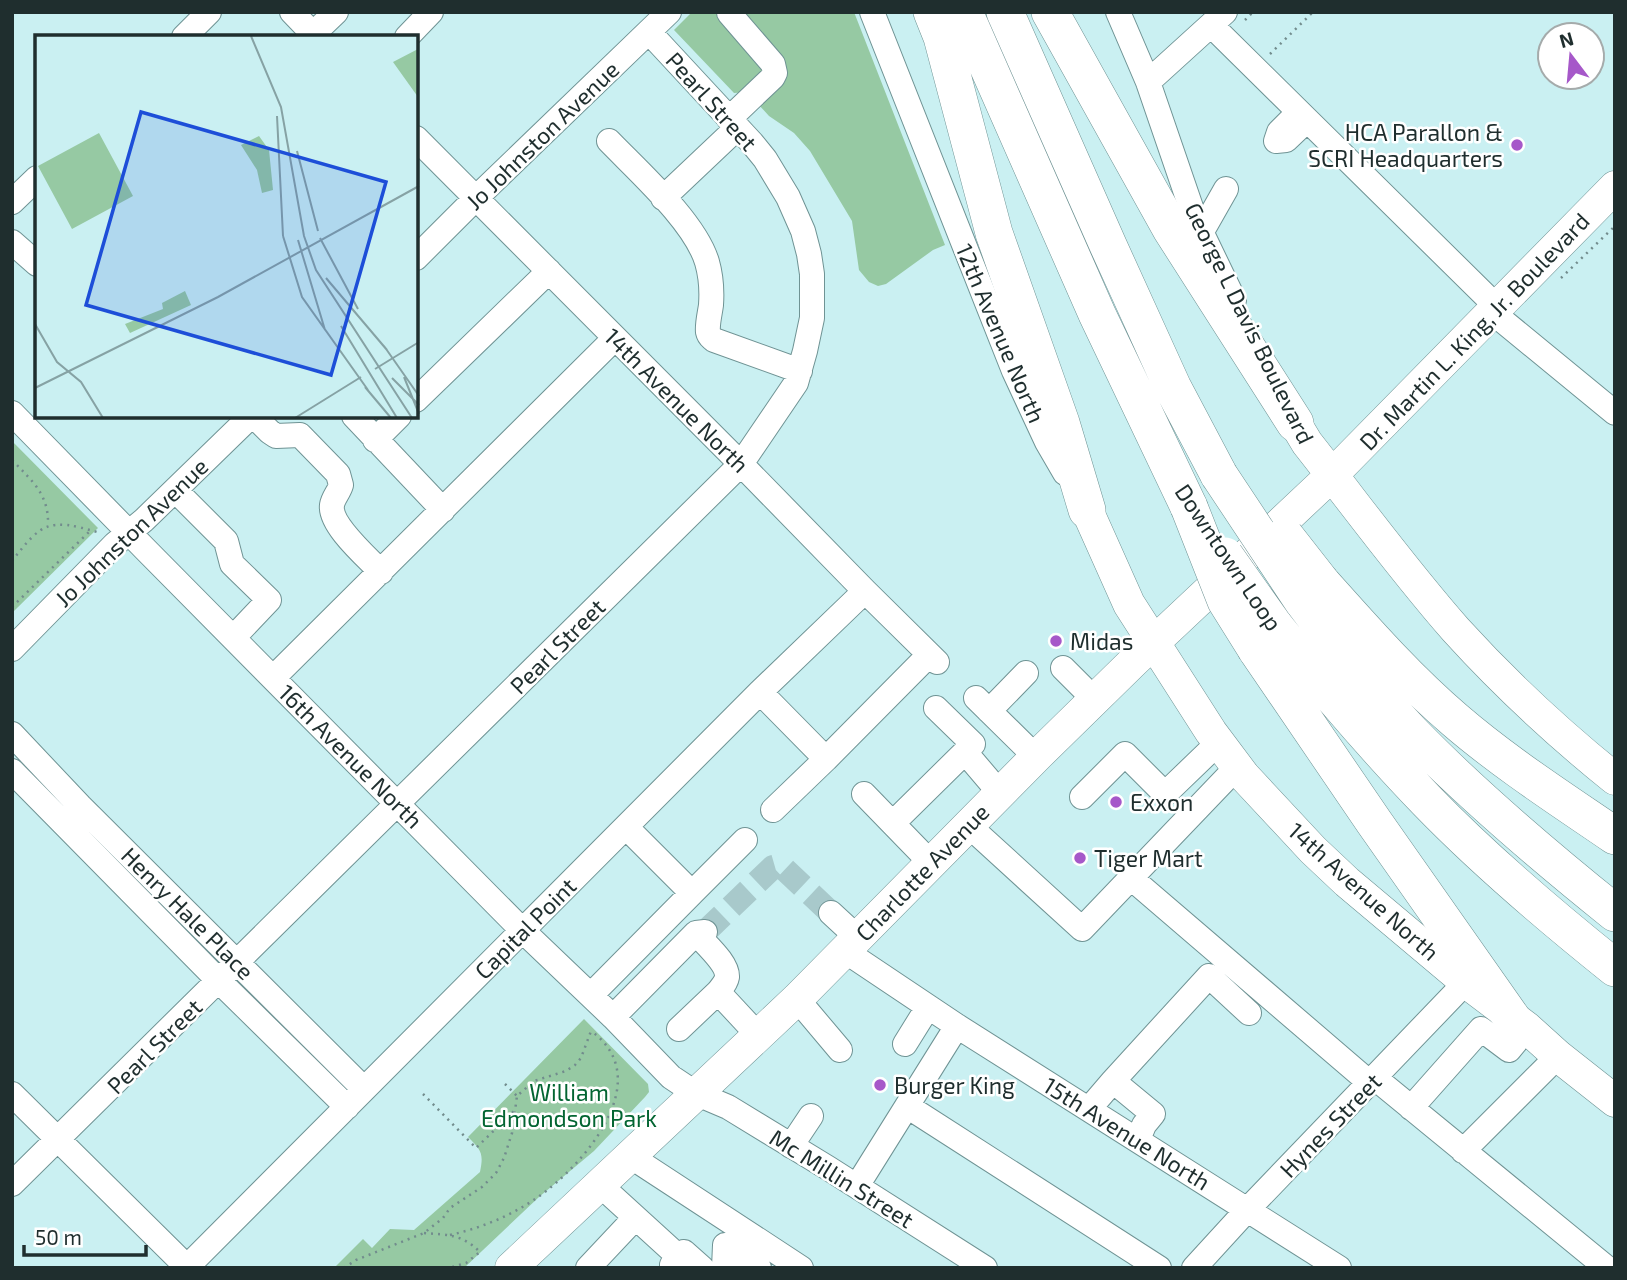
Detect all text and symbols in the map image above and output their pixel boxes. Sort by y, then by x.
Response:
north arrow [1536,21,1606,91]
text: N [1556,26,1576,52]
inset map [35,35,418,418]
street label: Pearl Street [660,46,764,156]
street label: Jo Johnston Avenue [460,55,624,215]
place label: HCA Parallon & SCRI Headquarters [1308,118,1503,172]
marker: HCA Parallon & SCRI Headquarters [1509,137,1525,153]
street label: George L Davis Boulevard [1179,198,1321,448]
street label: Dr. Martin L. King, Jr. Boulevard [1353,207,1595,455]
street label: 12th Avenue North [951,239,1051,427]
street label: 14th Avenue North [599,322,755,478]
street label: Jo Johnston Avenue [49,452,213,612]
street label: Downtown Loop [1170,478,1288,636]
street label: Pearl Street [504,592,611,699]
place label: Midas [1070,627,1133,655]
marker: Midas [1048,633,1064,649]
street label: 16th Avenue North [273,678,429,834]
place label: Exxon [1130,788,1193,816]
marker: Exxon [1108,794,1124,810]
street label: Charlotte Avenue [850,798,994,946]
street label: 14th Avenue North [1283,816,1445,966]
street label: Henry Hale Place [116,841,260,985]
place label: Tiger Mart [1094,844,1203,872]
marker: Tiger Mart [1072,850,1088,866]
street label: Capital Point [468,871,582,985]
street label: Pearl Street [101,992,208,1099]
street label: Hynes Street [1273,1067,1387,1183]
place label: Burger King [894,1071,1015,1099]
street label: 15th Avenue North [1039,1071,1215,1195]
marker: Burger King [872,1077,888,1093]
park label: William Edmondson Park [481,1078,657,1132]
street label: Mc Millin Street [765,1123,919,1234]
scale bar [24,1214,147,1258]
text: 50 m [35,1224,82,1249]

